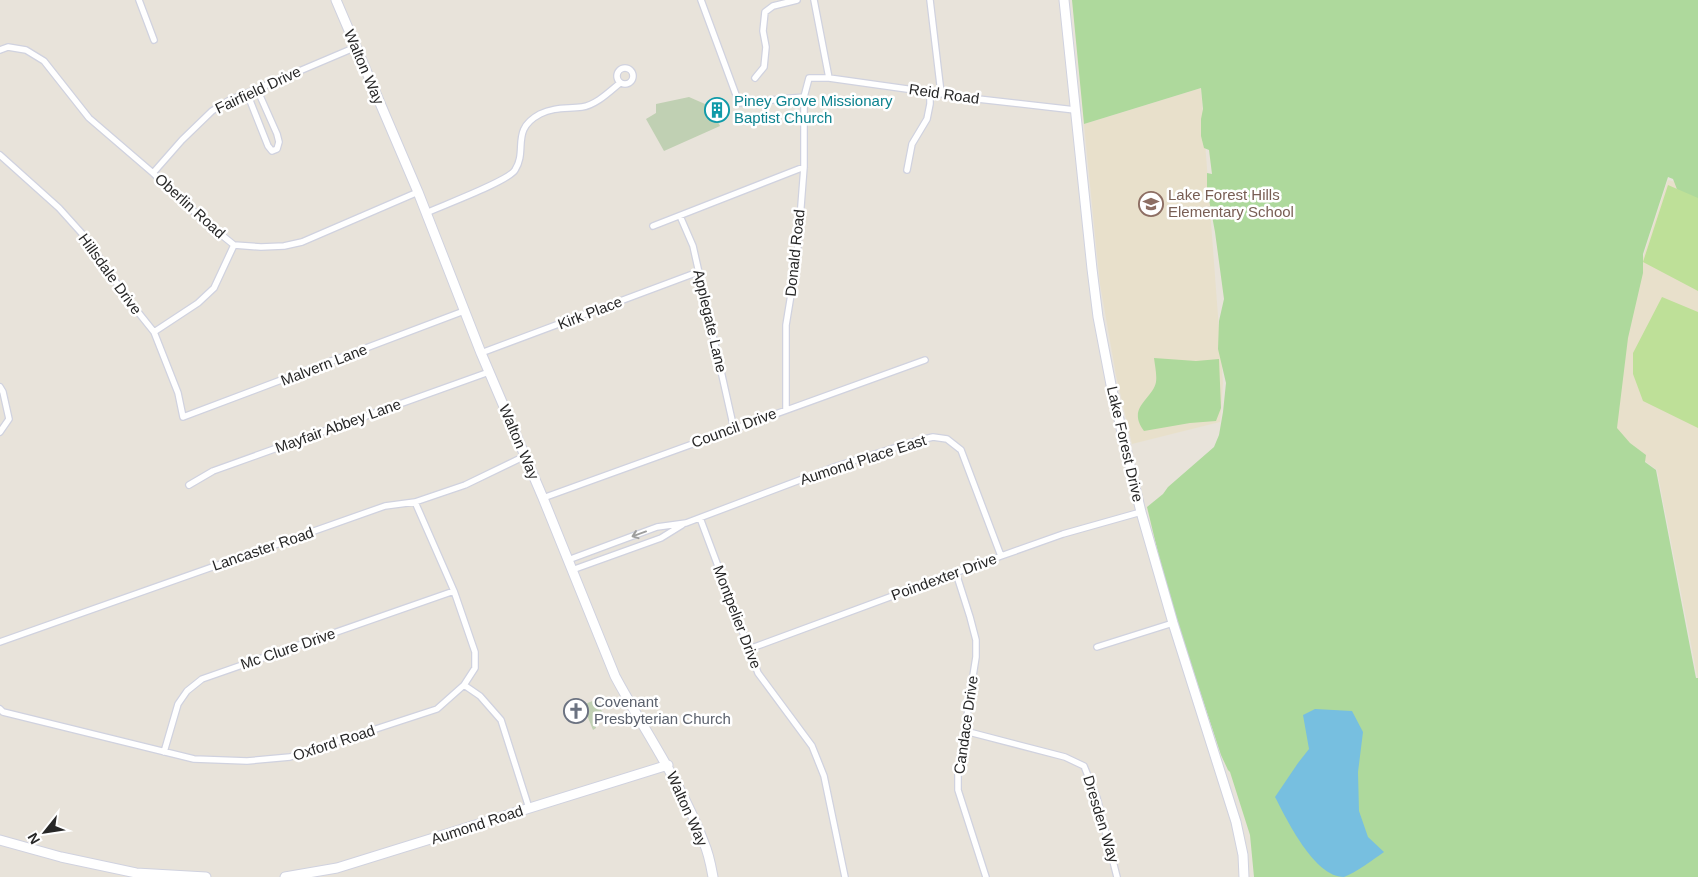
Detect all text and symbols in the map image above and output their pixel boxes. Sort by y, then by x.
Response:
street label: Walton Way [341,27,388,107]
street label: Fairfield Drive [212,62,303,117]
street label: Reid Road [908,80,980,107]
place label: Piney Grove Missionary Baptist Church [734,92,893,126]
building icon: Piney Grove Missionary Baptist Church [704,97,730,123]
street label: Oberlin Road [152,170,229,242]
place label: Lake Forest Hills Elementary School [1168,186,1294,220]
school or university icon: Lake Forest Hills Elementary School [1138,191,1164,217]
street label: Donald Road [781,209,808,297]
street label: Hillsdale Drive [75,230,145,317]
street label: Applegate Lane [690,268,731,374]
street label: Kirk Place [555,292,624,333]
street label: Malvern Lane [278,340,369,389]
street label: Lake Forest Drive [1104,384,1147,503]
street label: Mayfair Abbey Lane [273,395,403,456]
street label: Walton Way [496,402,543,482]
street label: Council Drive [689,404,779,451]
street label: Aumond Place East [798,431,929,488]
street label: Lancaster Road [210,523,316,574]
one-way arrow [631,530,647,539]
street label: Poindexter Drive [889,550,999,603]
street label: Montpelier Drive [710,563,765,671]
street label: Mc Clure Drive [238,624,337,673]
street label: Candace Drive [950,675,981,775]
place label: Covenant Presbyterian Church [594,693,731,727]
church icon: Covenant Presbyterian Church [563,698,589,724]
street label: Oxford Road [291,721,377,764]
street label: Walton Way [663,769,712,849]
street label: Dresden Way [1080,773,1123,865]
street label: Aumond Road [429,802,525,847]
north arrow [20,807,70,857]
text: N [24,830,43,847]

